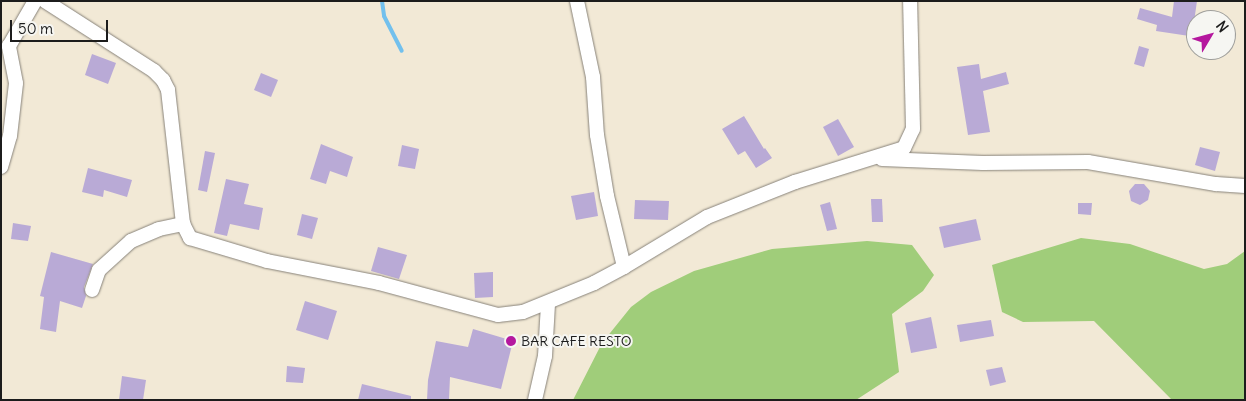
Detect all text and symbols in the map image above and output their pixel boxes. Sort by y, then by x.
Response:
scale bar [12,10,110,42]
north arrow [1186,10,1236,60]
text: N [1212,17,1232,36]
text: 50 m [18,19,53,38]
place label: BAR CAFE RESTO [521,333,632,349]
marker: BAR CAFE RESTO [505,335,517,347]

